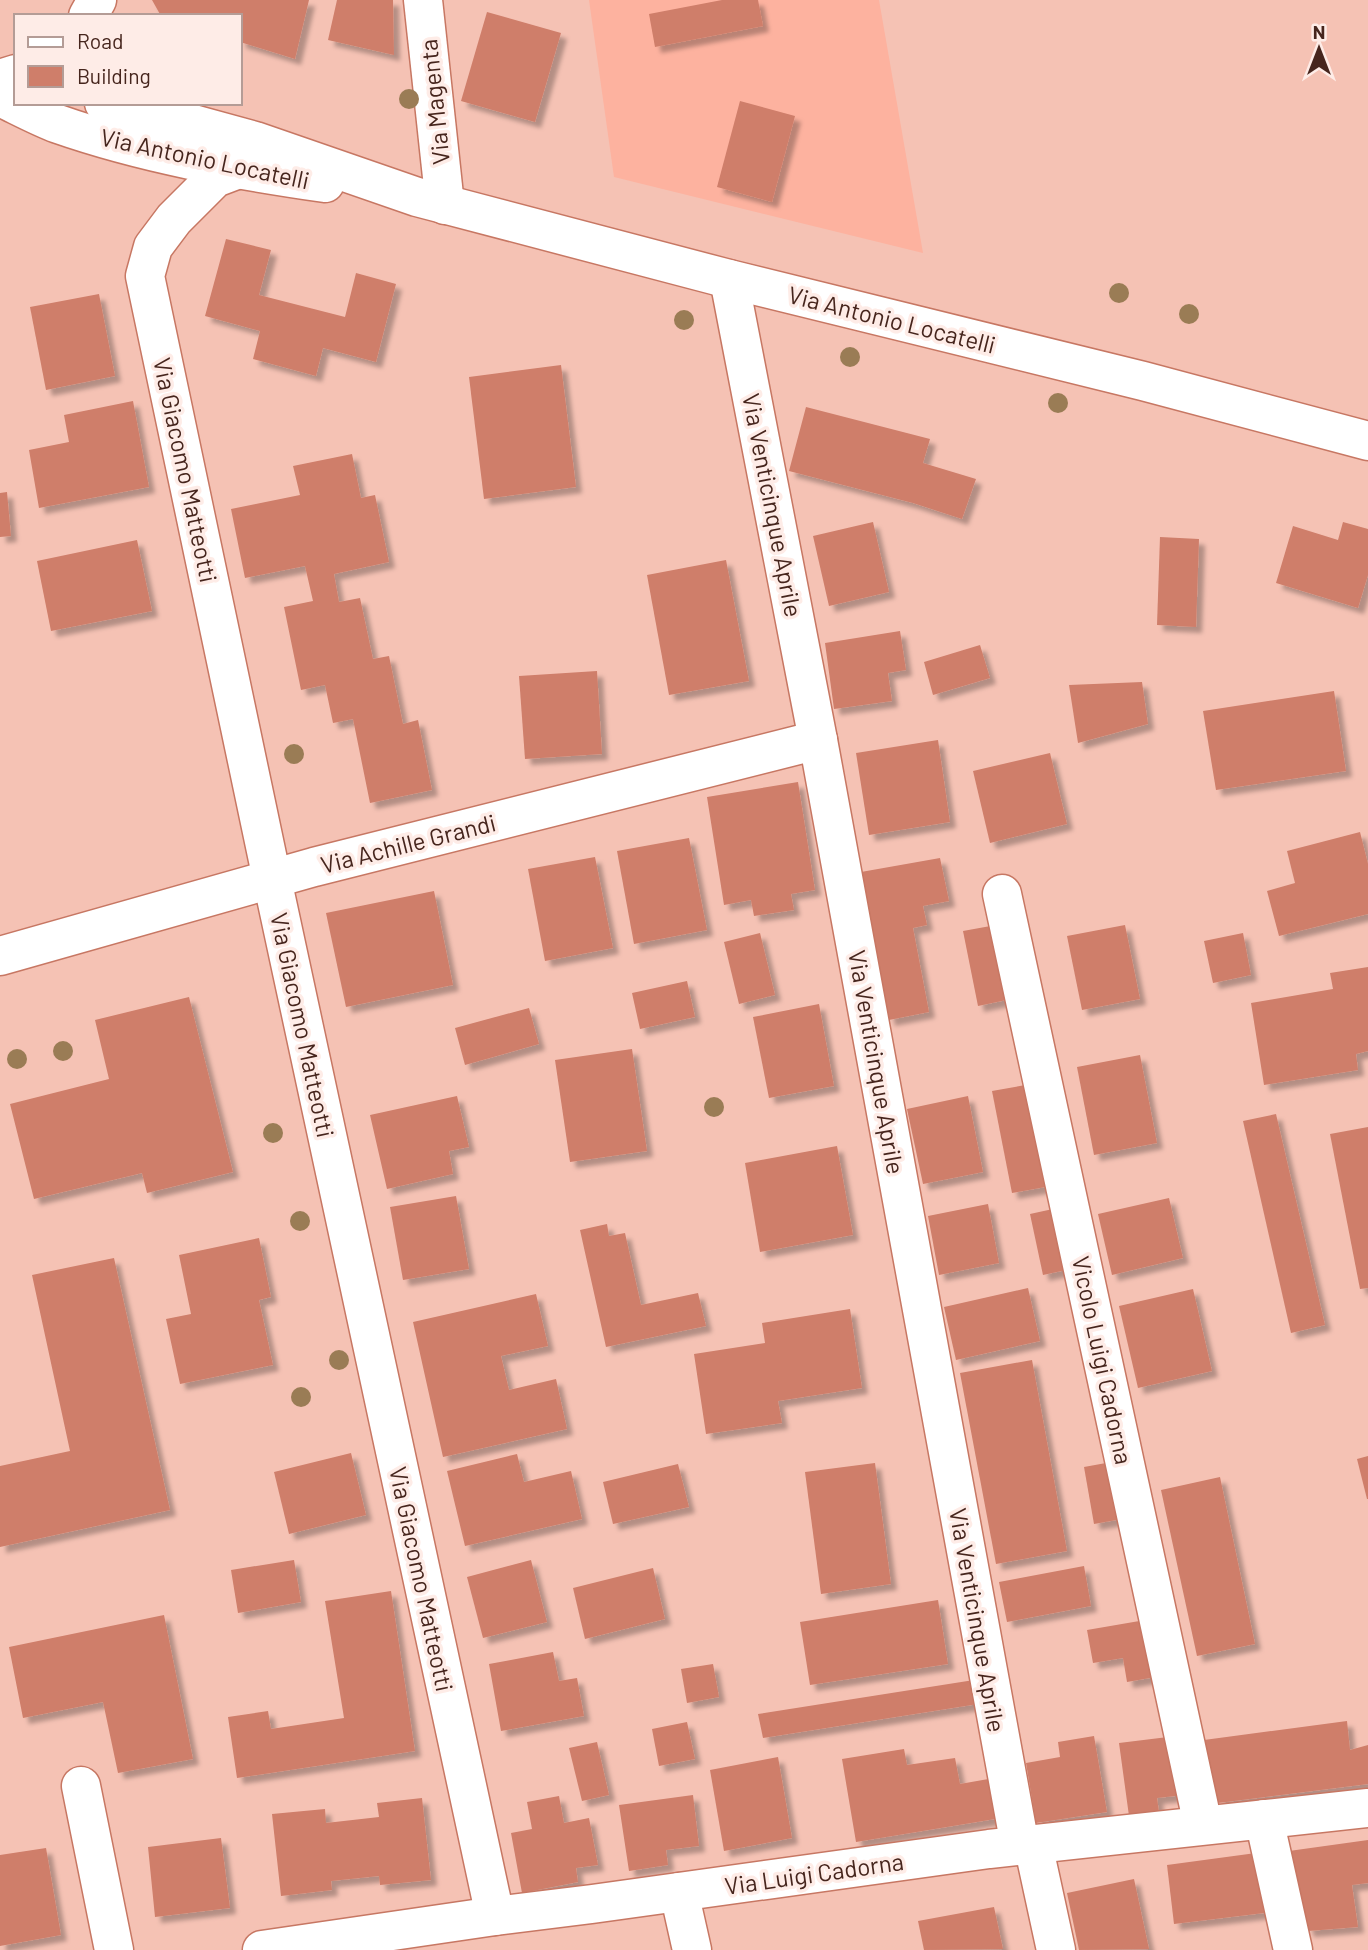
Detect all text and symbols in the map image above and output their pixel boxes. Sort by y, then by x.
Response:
legend [14,14,242,105]
north arrow [1284,14,1354,84]
text: N [1313,20,1325,43]
text: Road [77,28,123,53]
street label: Via Magenta [413,38,455,166]
text: Building [77,63,151,88]
street label: Via Antonio Locatelli [98,122,312,194]
street label: Via Antonio Locatelli [785,279,999,359]
street label: Via Giacomo Matteotti [148,355,224,585]
street label: Via Venticinque Aprile [737,391,809,619]
street label: Via Achille Grandi [317,807,499,879]
street label: Via Giacomo Matteotti [265,910,341,1140]
street label: Via Venticinque Aprile [843,948,911,1176]
street label: Vicolo Luigi Cadorna [1067,1253,1139,1467]
street label: Via Giacomo Matteotti [384,1464,460,1694]
street label: Via Venticinque Aprile [944,1506,1012,1734]
street label: Via Luigi Cadorna [723,1846,905,1900]

